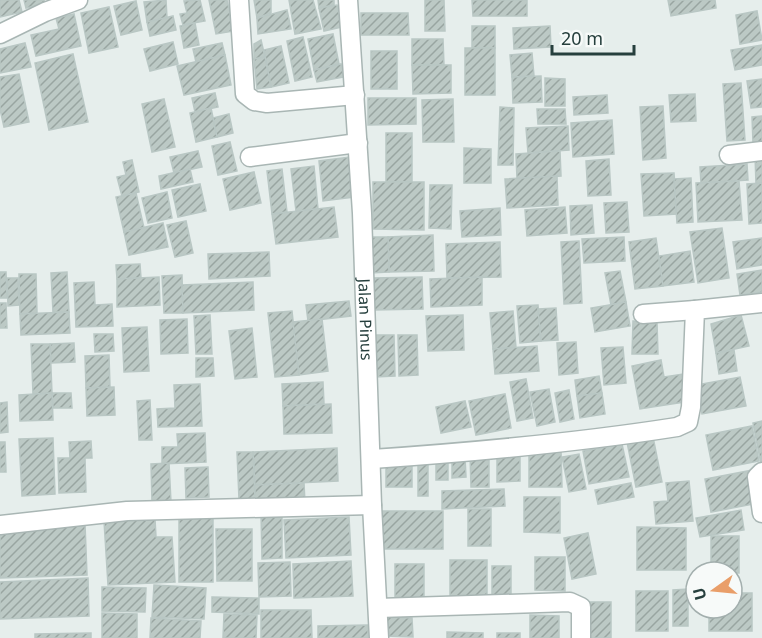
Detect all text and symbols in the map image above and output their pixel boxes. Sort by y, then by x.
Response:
scale bar [552,18,634,56]
text: 20 m [561,26,603,50]
street label: Jalan Pinus [353,276,378,361]
north arrow [684,560,744,620]
text: U [687,585,712,603]

